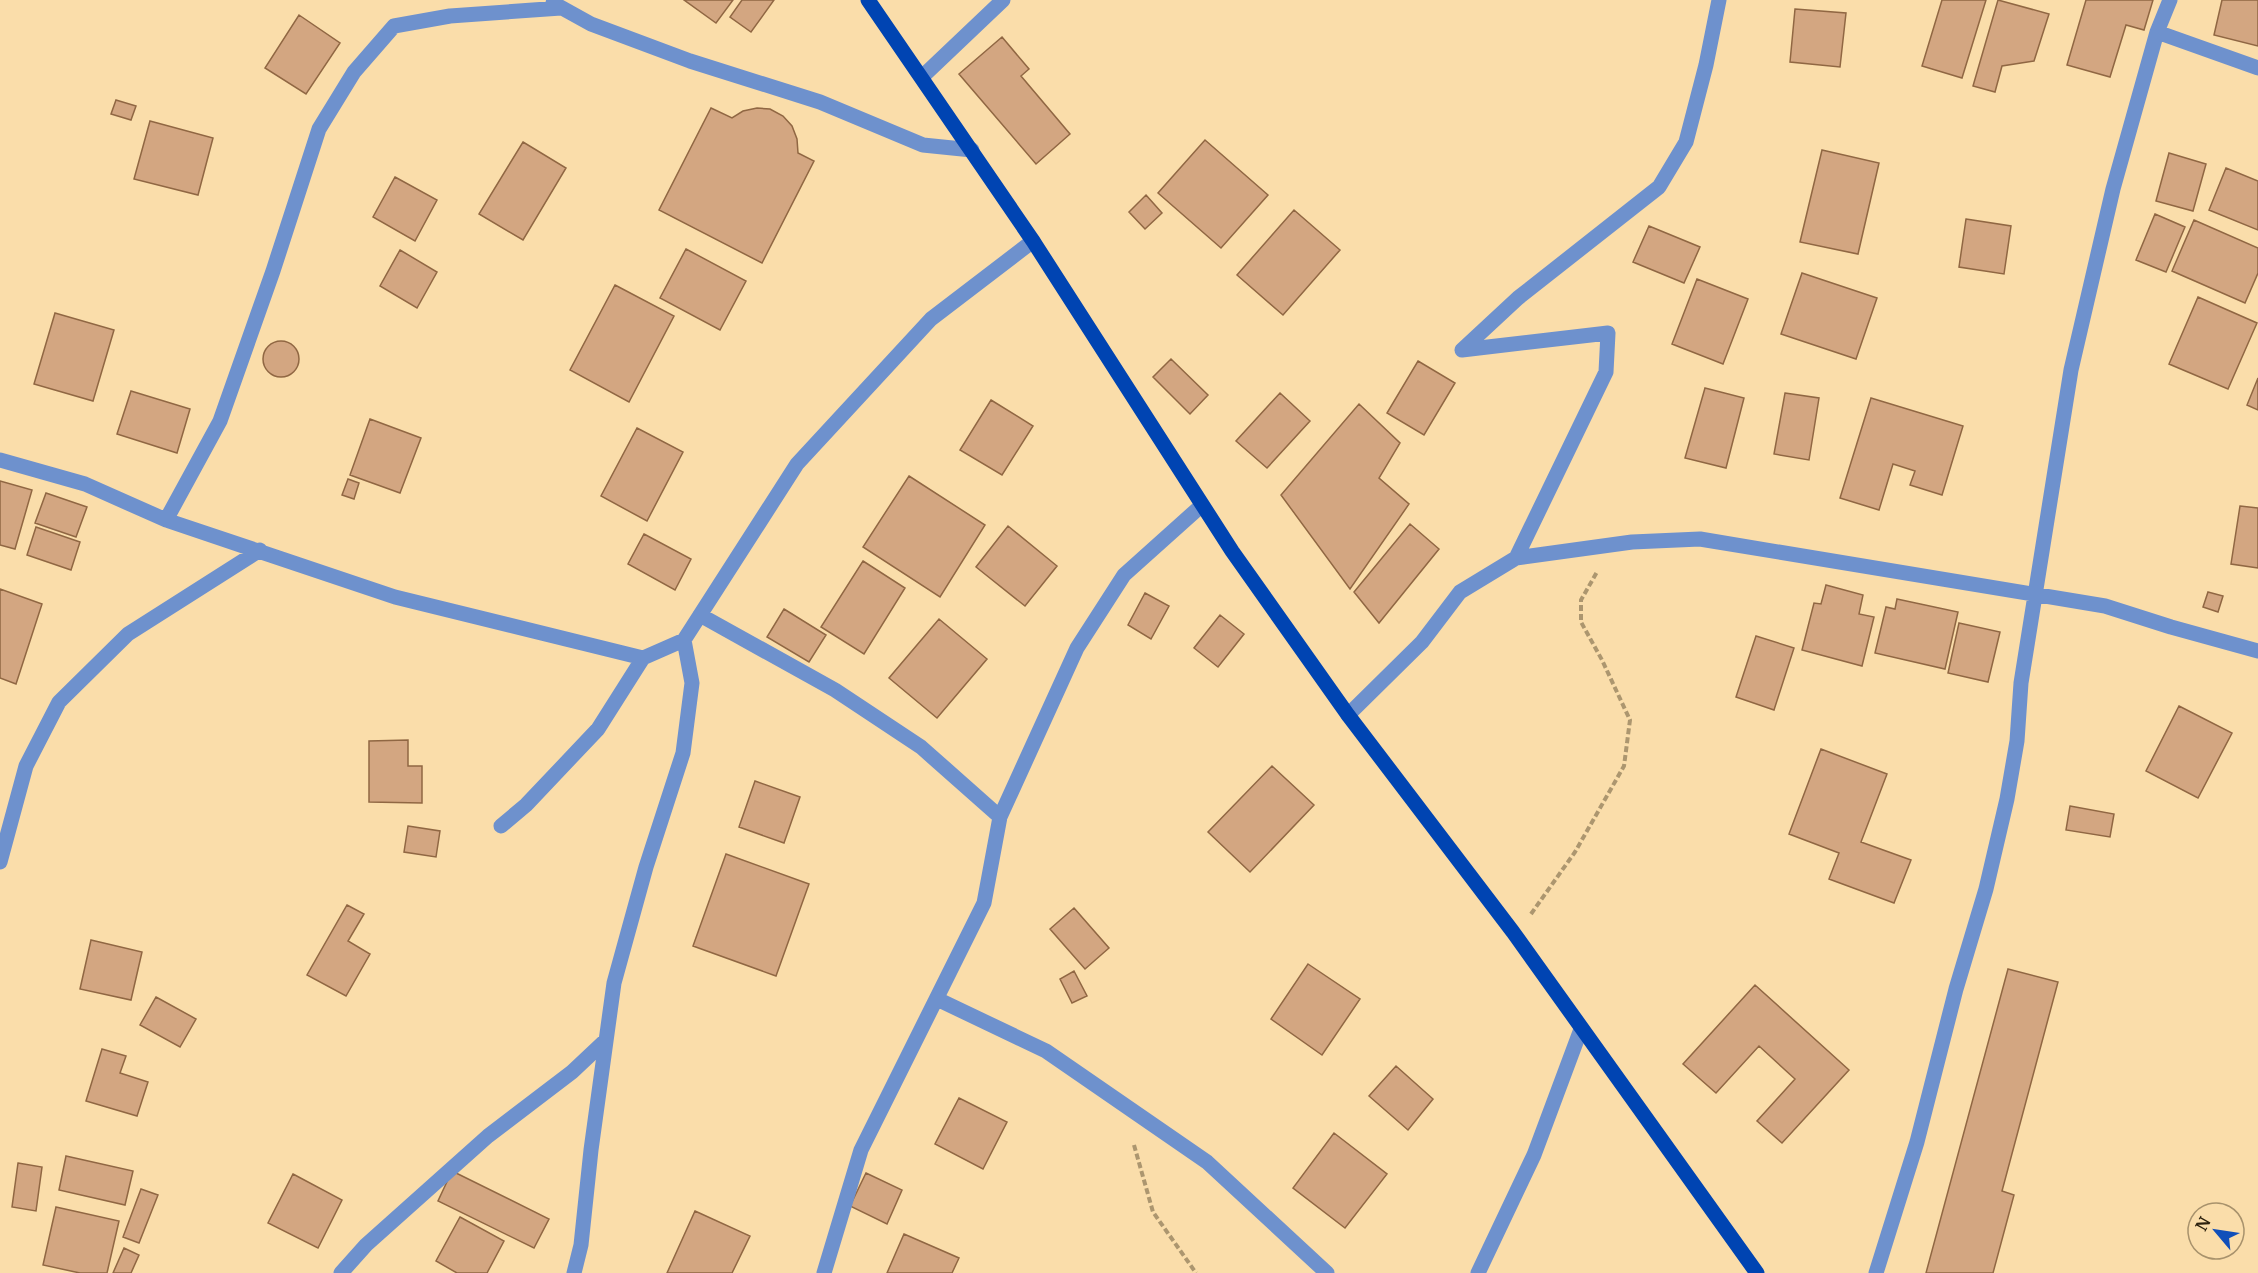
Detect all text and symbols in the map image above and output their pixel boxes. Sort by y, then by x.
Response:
north arrow [2186,1201,2246,1261]
text: N [2191,1213,2215,1234]

